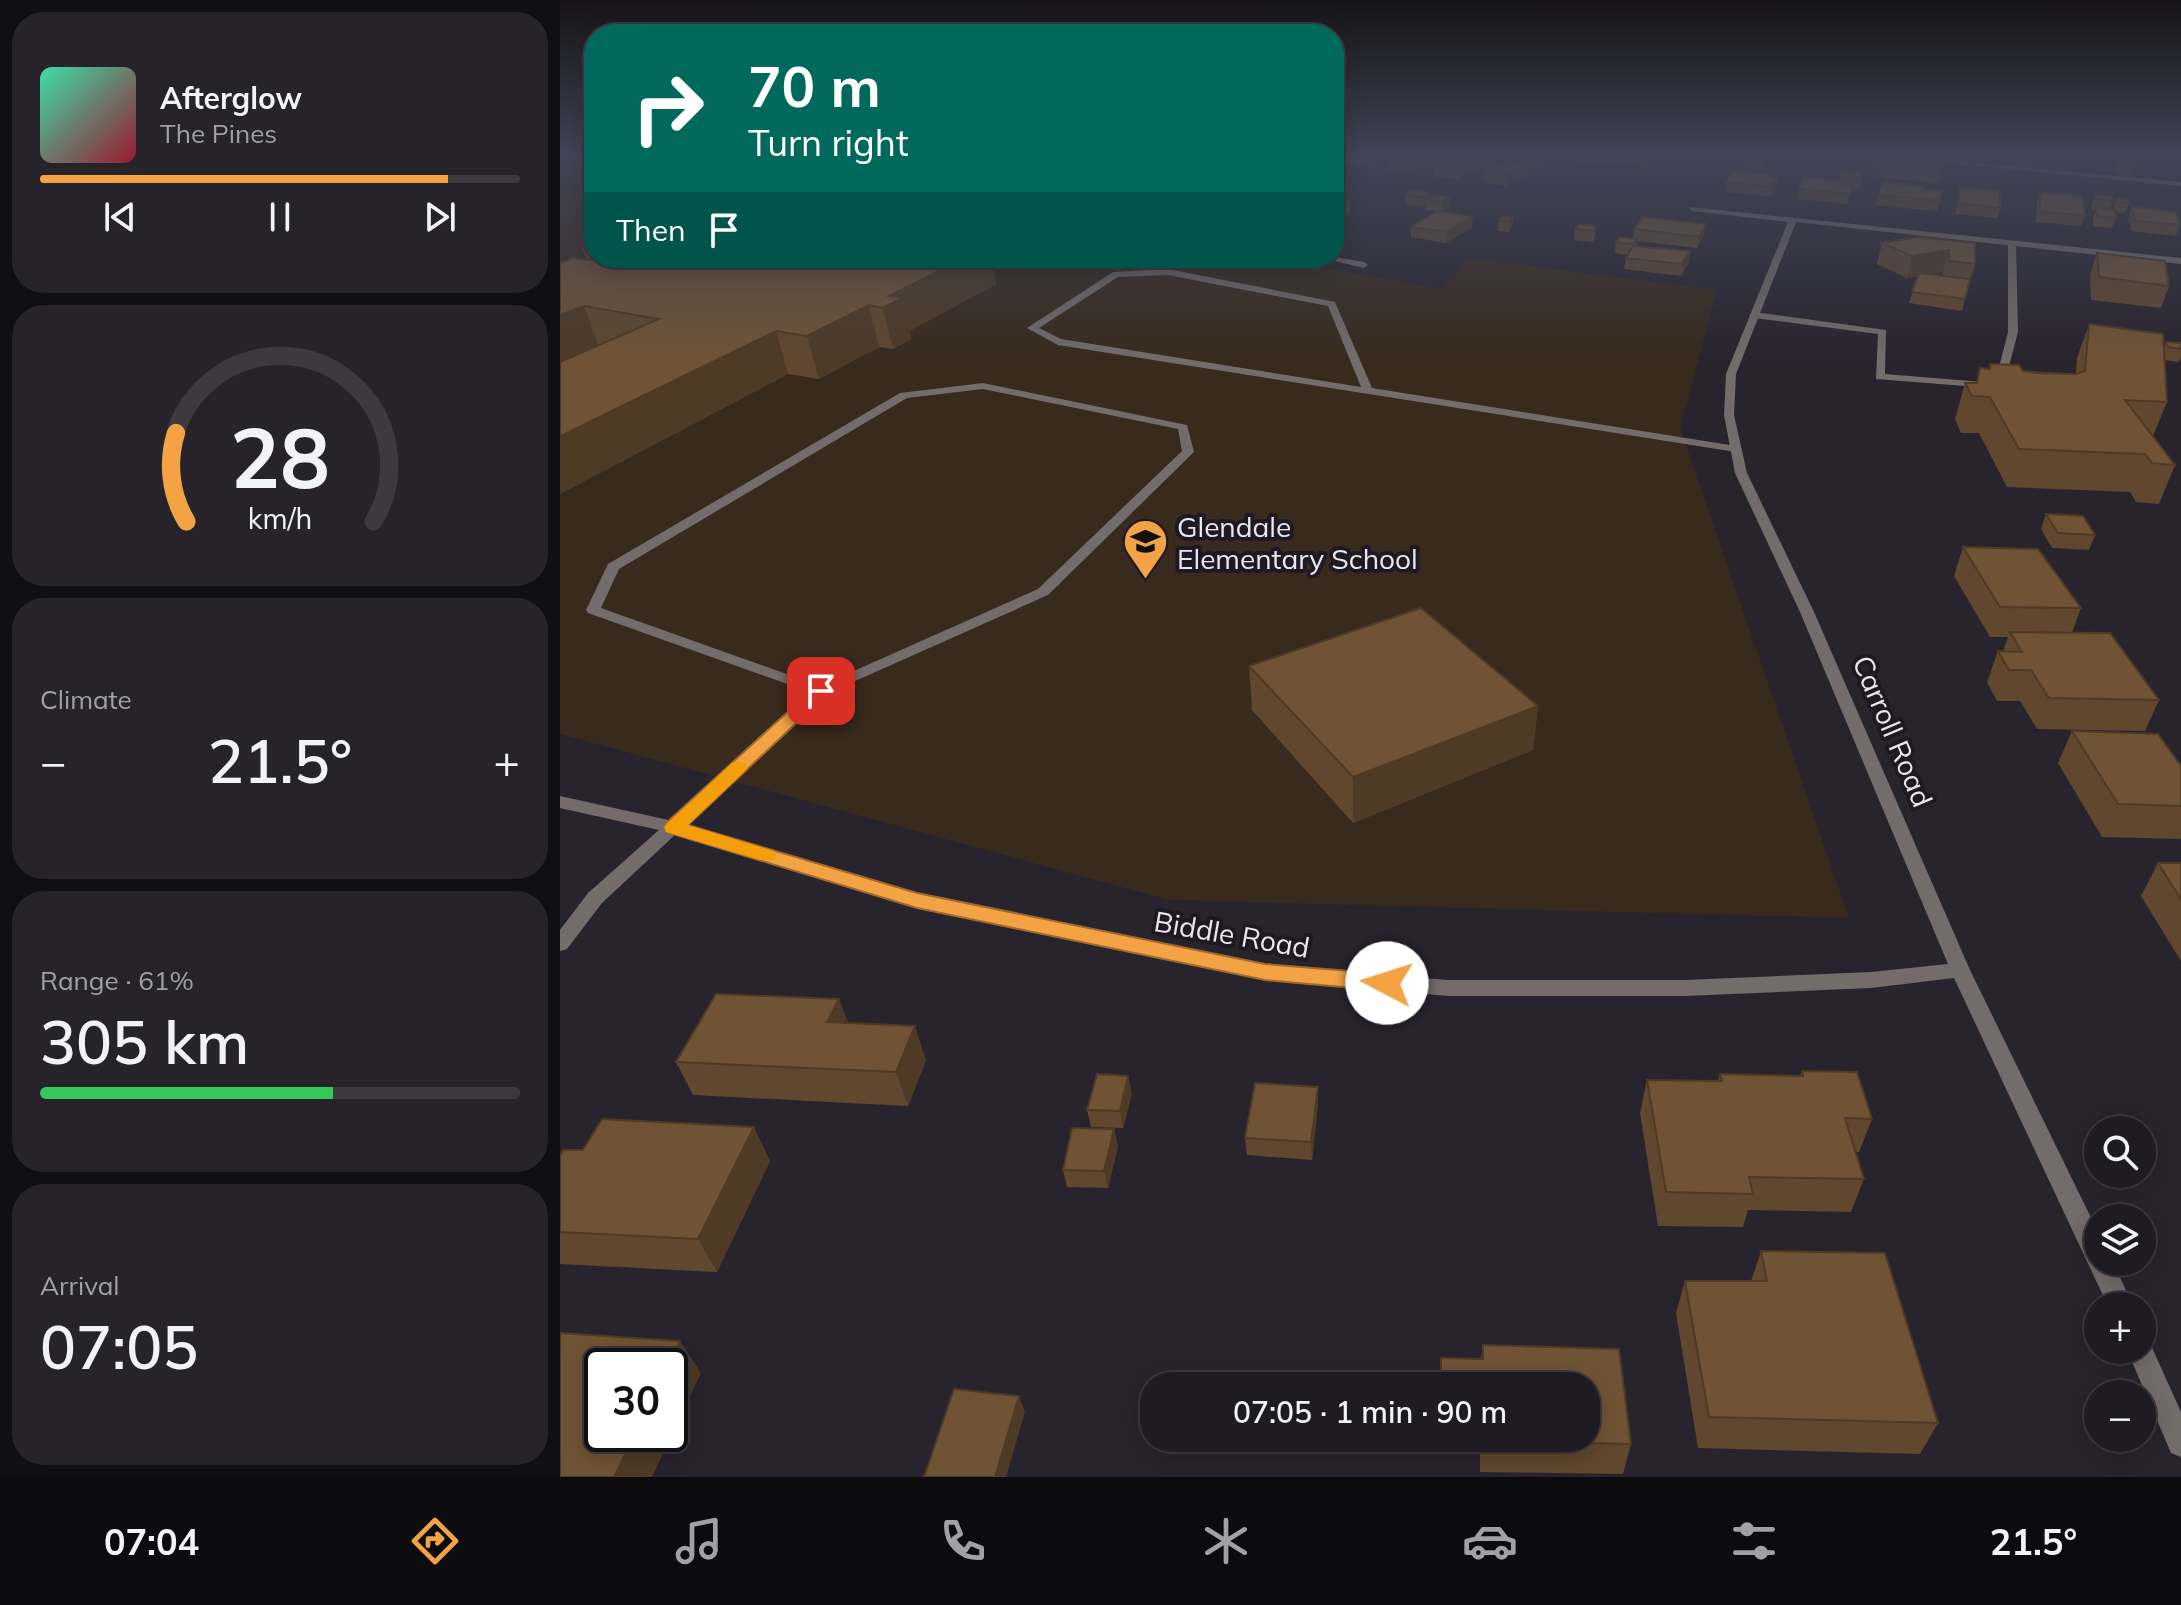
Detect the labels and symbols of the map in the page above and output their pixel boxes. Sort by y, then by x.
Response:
place label: Glendale Elementary School [1177,509,1418,576]
school or university icon: Glendale Elementary School [1122,518,1170,581]
street label: Carroll Road [1845,650,1941,812]
pin [787,657,855,725]
street label: Biddle Road [1152,903,1312,965]
position arrow [1345,941,1429,1025]
speed limit sign: 30 [584,1348,688,1452]

